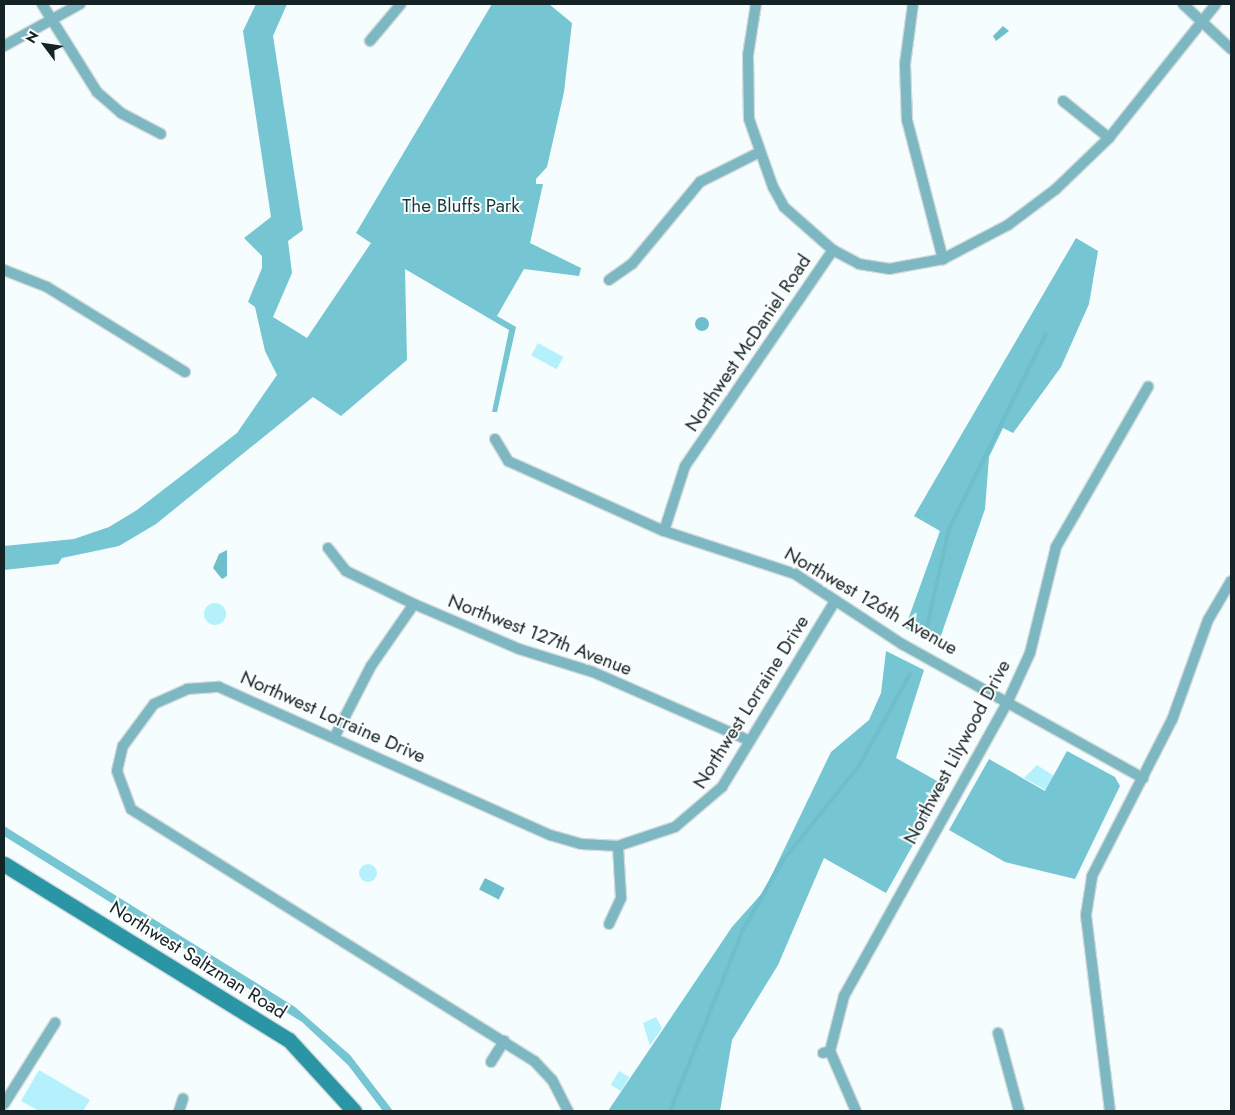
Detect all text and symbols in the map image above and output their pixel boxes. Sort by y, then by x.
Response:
north arrow [20,20,70,70]
text: N [21,27,44,47]
park label: The Bluffs Park [402,195,520,217]
street label: Northwest McDaniel Road [680,250,816,436]
street label: Northwest 126th Avenue [780,542,962,660]
street label: Northwest 127th Avenue [445,589,635,681]
street label: Northwest Lorraine Drive [688,611,814,793]
street label: Northwest Lilywood Drive [899,656,1015,848]
street label: Northwest Lorraine Drive [237,666,429,768]
street label: Northwest Saltzman Road [105,896,291,1024]

